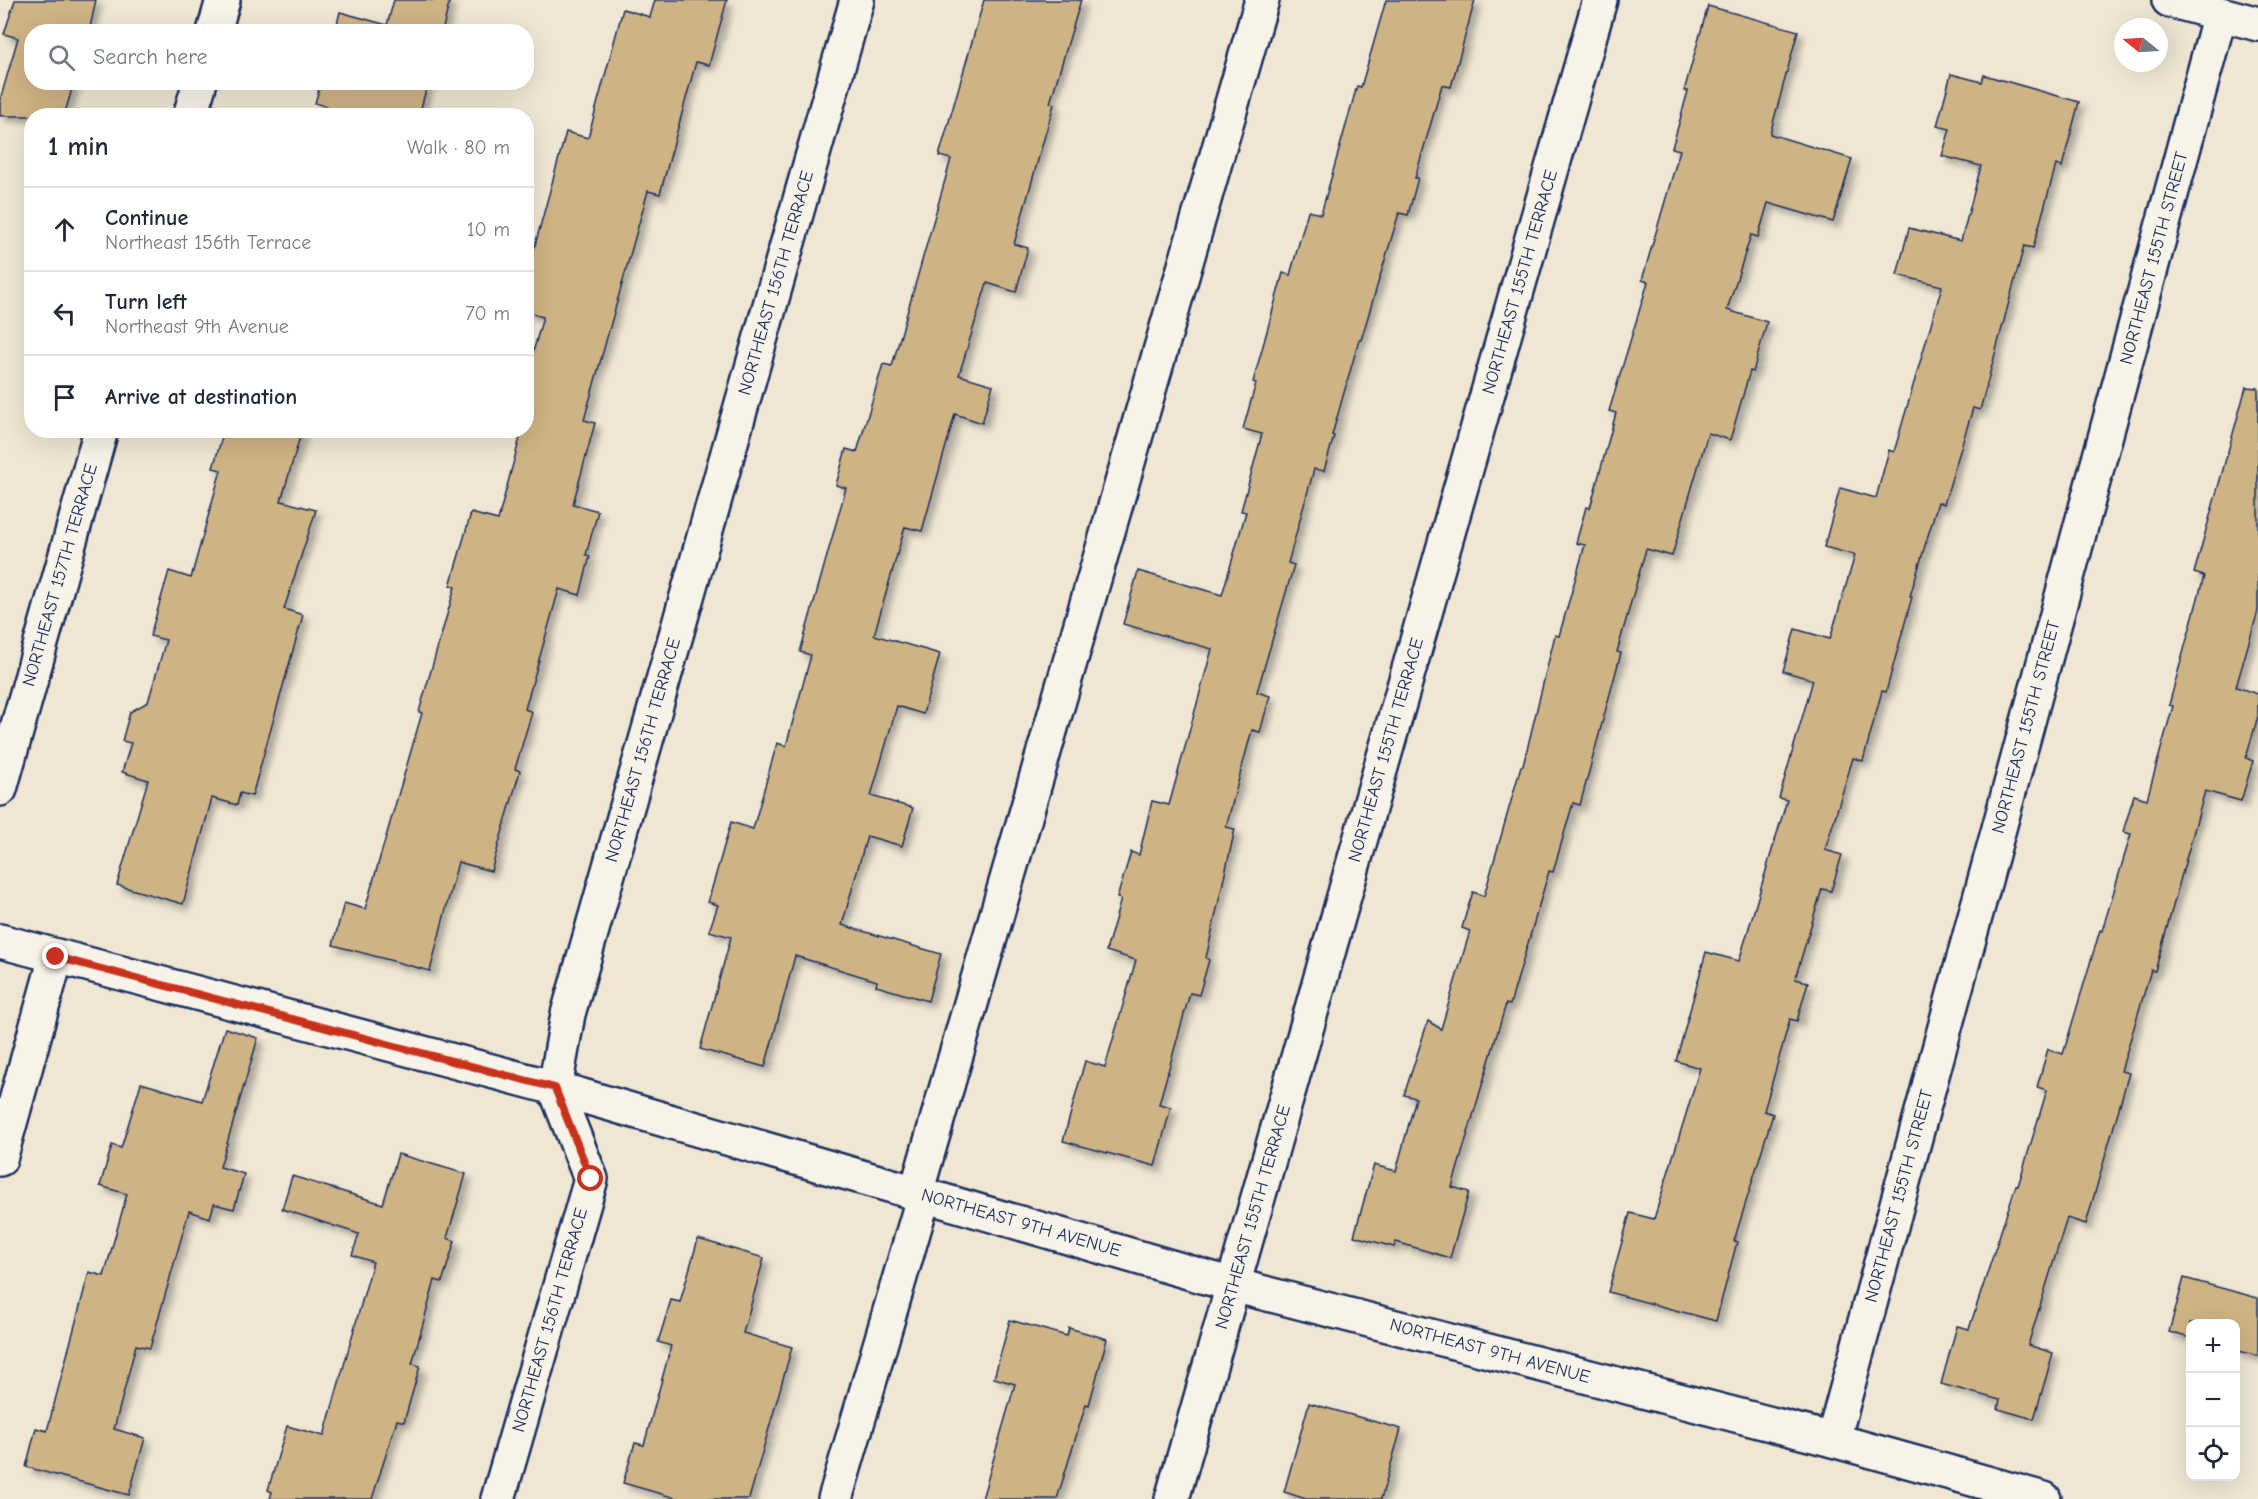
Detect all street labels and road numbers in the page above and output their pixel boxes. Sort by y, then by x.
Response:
street label: NORTHEAST 155TH STREET [2115,149,2193,367]
street label: NORTHEAST 155TH TERRACE [1478,167,1562,397]
street label: NORTHEAST 156TH TERRACE [734,168,818,398]
street label: NORTHEAST 157TH TERRACE [18,461,102,689]
street label: NORTHEAST 155TH STREET [1987,618,2065,836]
street label: NORTHEAST 156TH TERRACE [601,635,685,865]
street label: NORTHEAST 155TH TERRACE [1344,635,1428,865]
street label: NORTHEAST 155TH STREET [1860,1087,1938,1305]
street label: NORTHEAST 155TH TERRACE [1211,1102,1295,1332]
street label: NORTHEAST 9TH AVENUE [919,1184,1123,1262]
street label: NORTHEAST 156TH TERRACE [508,1205,592,1435]
street label: NORTHEAST 9TH AVENUE [1388,1314,1593,1388]

